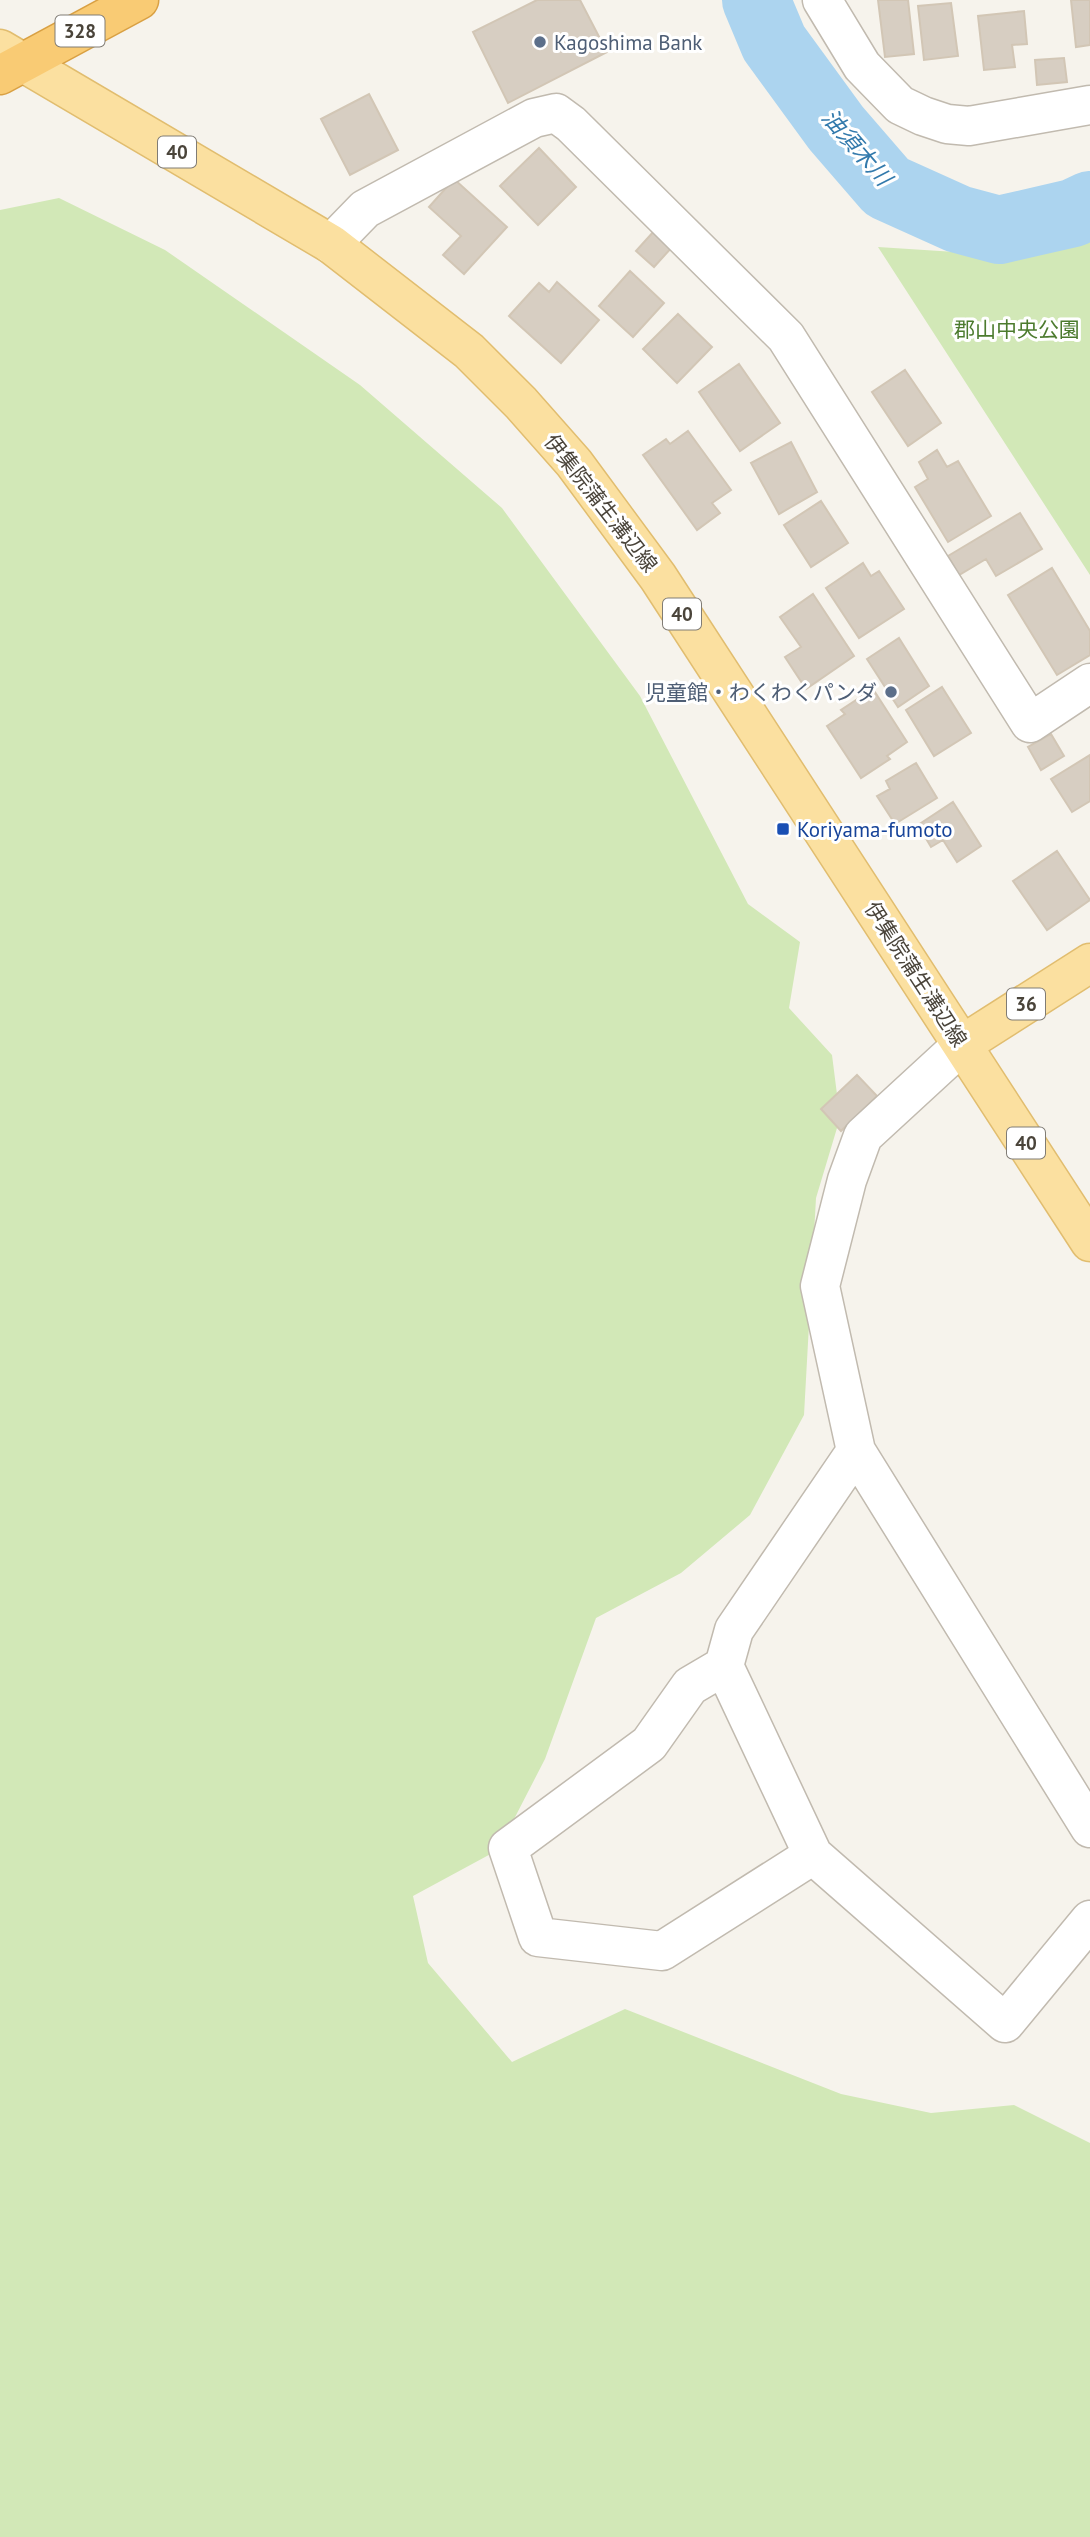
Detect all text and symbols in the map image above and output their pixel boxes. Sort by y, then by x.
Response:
road number: 328 [56,16,104,46]
place label: Kagoshima Bank [554,29,702,56]
marker: Kagoshima Bank [532,34,548,50]
water label: 油須木川 [816,103,900,193]
road number: 40 [158,136,196,168]
park label: 郡山中央公園 [954,316,1080,343]
street label: 伊集院蒲生溝辺線 [539,428,663,578]
road number: 40 [663,598,701,629]
place label: 児童館・わくわくパンダ [645,679,877,706]
marker: 児童館・わくわくパンダ [883,684,899,700]
place label: Koriyama-fumoto [797,816,953,843]
marker: Koriyama-fumoto [775,821,791,837]
street label: 伊集院蒲生溝辺線 [859,896,973,1052]
road number: 36 [1007,988,1045,1020]
road number: 40 [1007,1128,1045,1158]

